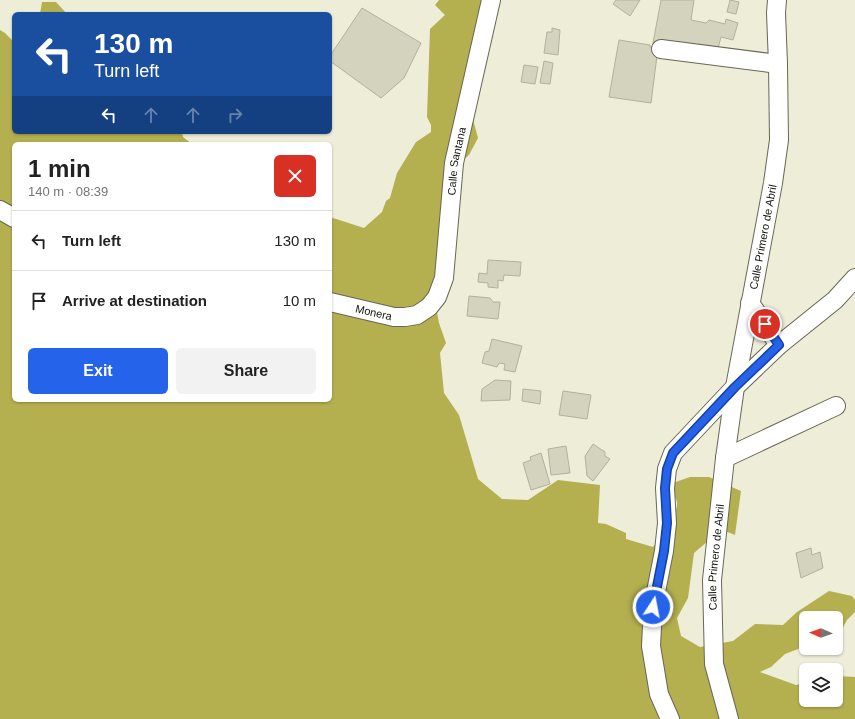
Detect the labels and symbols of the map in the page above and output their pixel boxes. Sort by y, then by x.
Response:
street label: Calle Santana [445,125,468,196]
street label: Calle Primero de Abril [747,184,779,290]
street label: Monera [354,302,394,323]
pin [748,307,782,341]
street label: Calle Primero de Abril [706,504,726,610]
position arrow [632,586,674,628]
north arrow [799,611,843,655]

